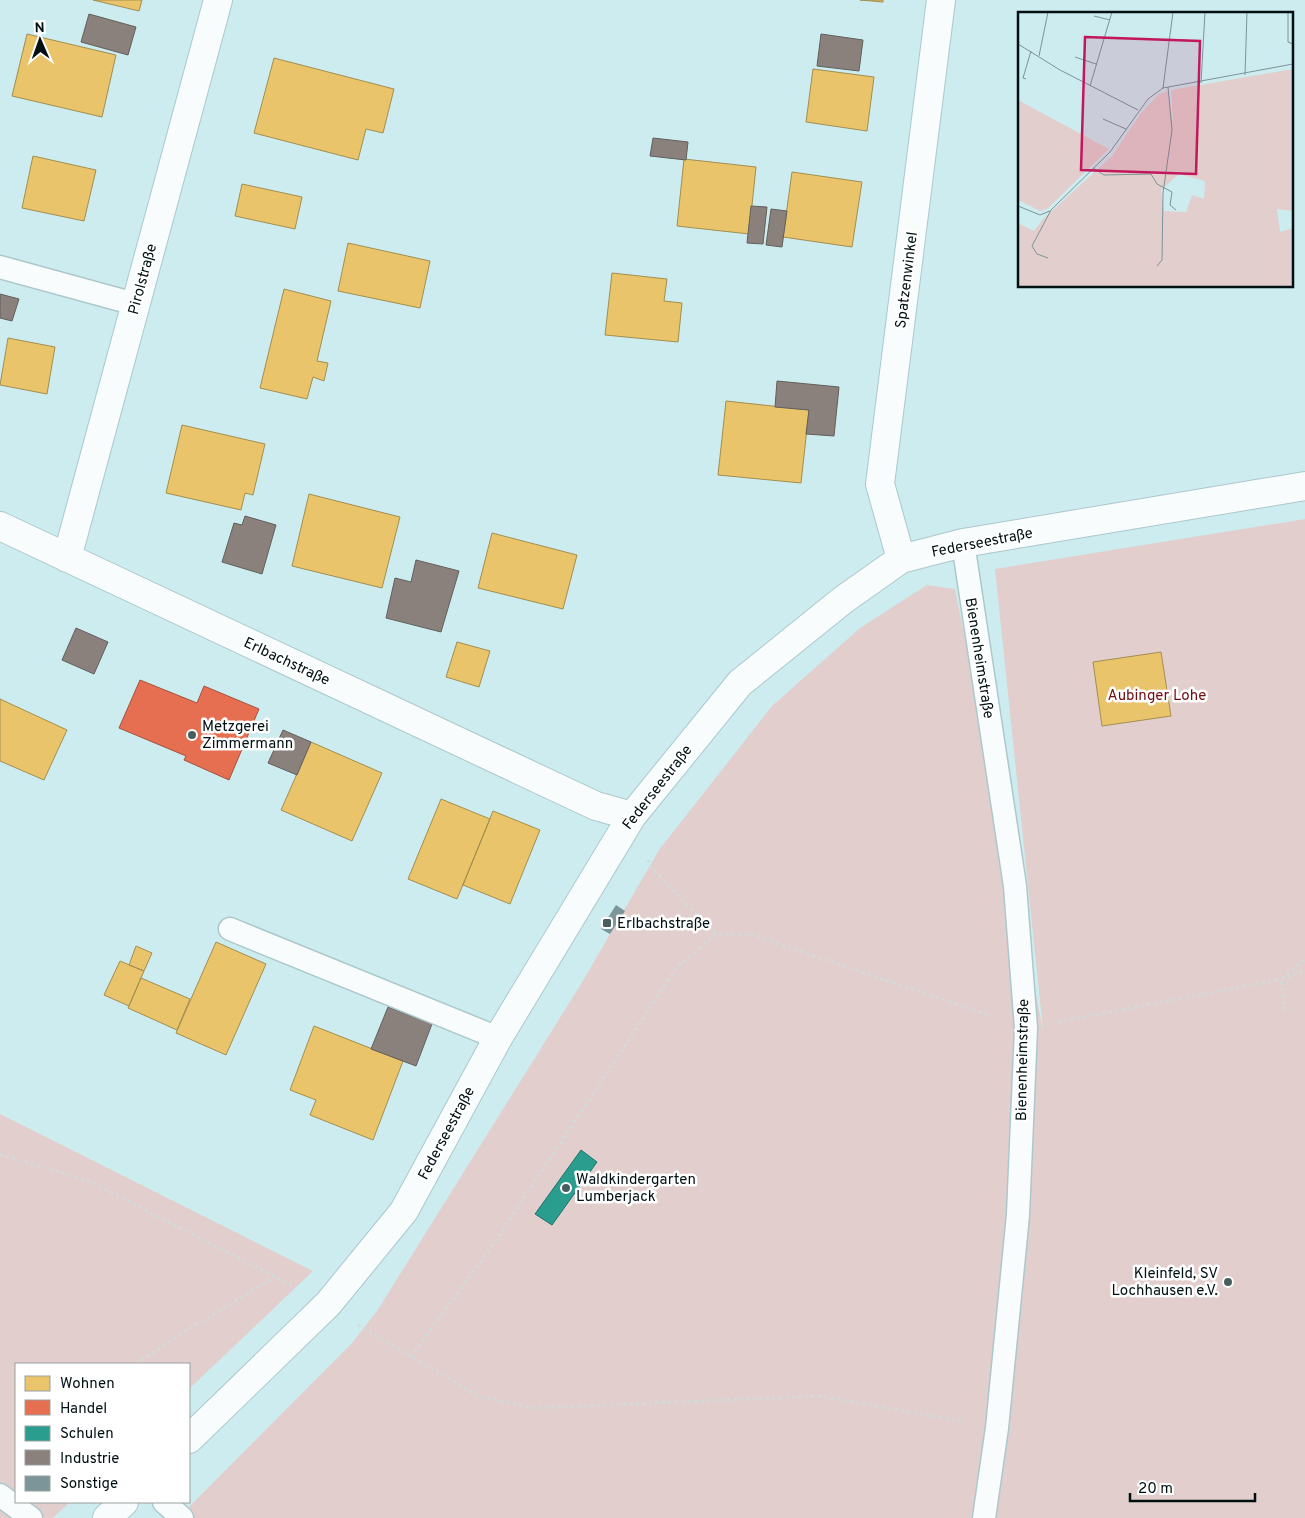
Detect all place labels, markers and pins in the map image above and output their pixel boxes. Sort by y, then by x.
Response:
place label: Metzgerei Zimmermann [202,718,293,754]
marker: Metzgerei Zimmermann [186,729,198,741]
place label: Erlbachstraße [617,915,710,934]
marker: Erlbachstraße [601,917,613,929]
place label: Waldkindergarten Lumberjack [576,1171,696,1207]
marker: Waldkindergarten Lumberjack [560,1182,572,1194]
place label: Kleinfeld, SV Lochhausen e.V. [1111,1265,1218,1301]
marker: Kleinfeld, SV Lochhausen e.V. [1222,1276,1234,1288]

